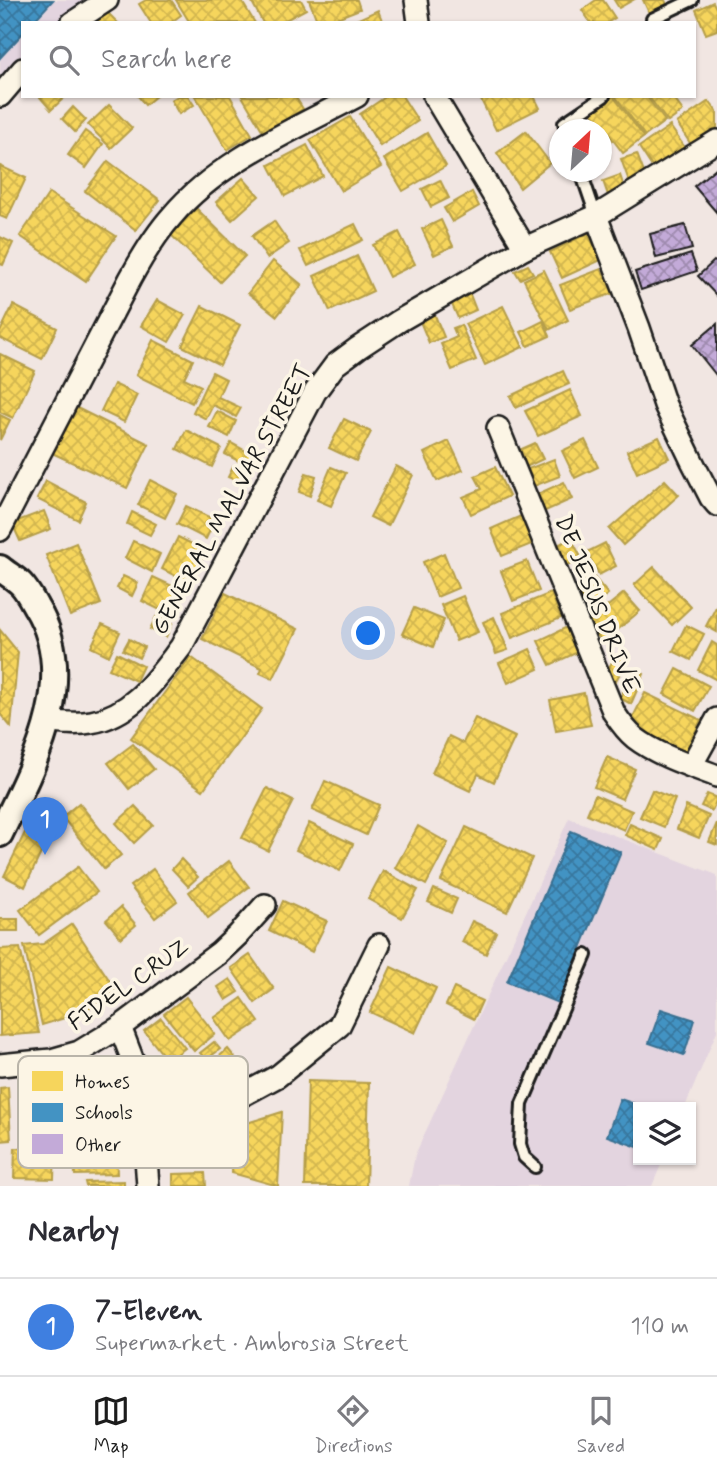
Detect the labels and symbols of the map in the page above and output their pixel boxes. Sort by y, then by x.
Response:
north arrow [549,119,612,182]
street label: GENERAL MALVAR STREET [145,359,320,641]
street label: DE JESUS DRIVE [547,510,647,699]
your location [351,616,385,650]
pin: 1 [22,797,68,855]
street label: FIDEL CRUZ [62,932,196,1038]
legend [18,1056,248,1168]
text: Homes [75,1070,130,1095]
text: Schools [75,1101,133,1126]
text: Other [75,1133,121,1158]

